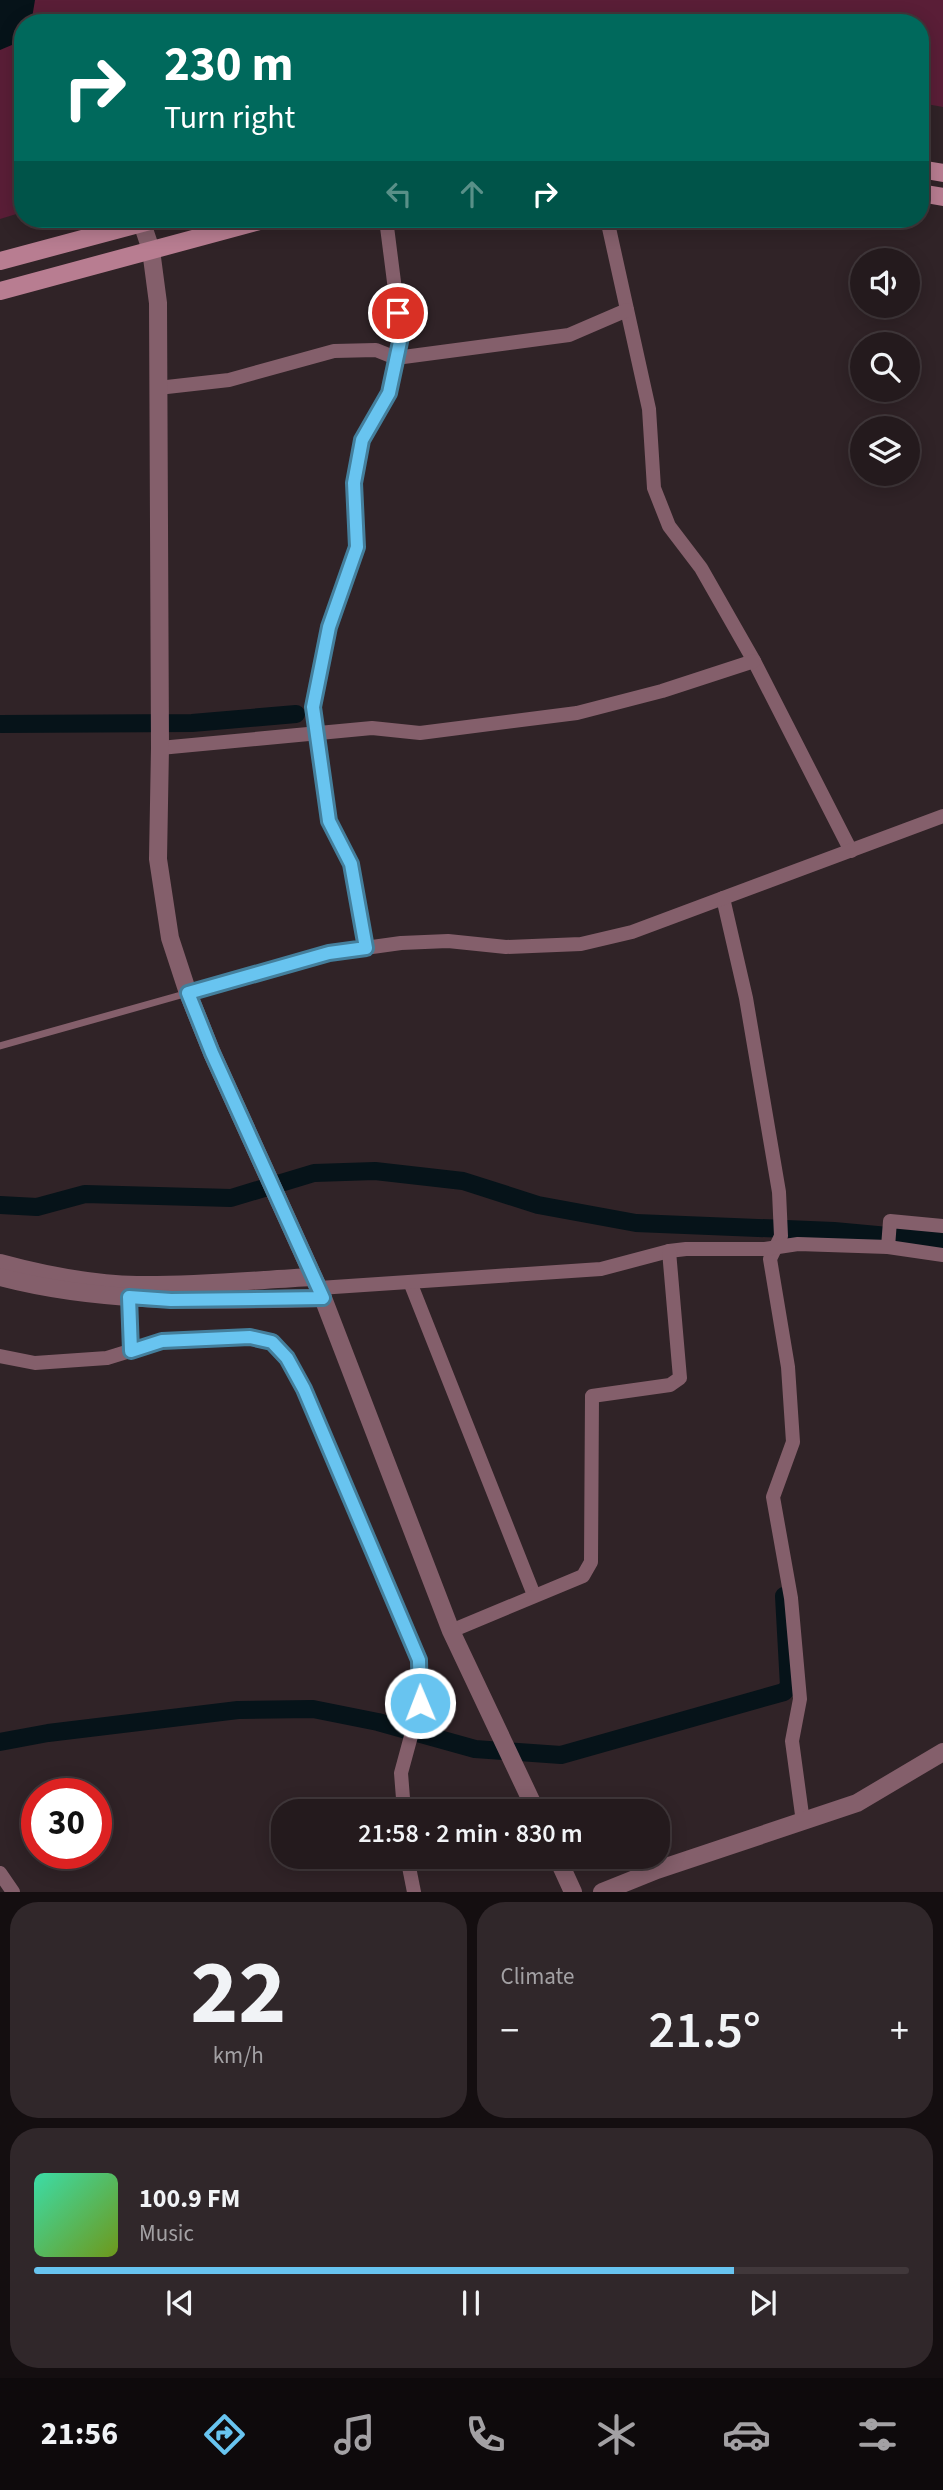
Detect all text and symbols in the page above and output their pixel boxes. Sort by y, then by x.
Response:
text: 230 m [164,30,293,100]
icon: right [49,42,140,133]
text: Turn right [164,95,295,141]
icon: left [380,175,418,213]
icon: ahead [453,175,491,213]
icon: right [526,175,564,213]
map controls [850,248,920,486]
button: sound [850,248,920,318]
pin [368,283,428,343]
icon: arrive [379,294,417,332]
button: search [850,332,920,402]
button: layers [850,416,920,486]
position arrow [383,1666,457,1740]
speed limit sign: 30 [21,1778,112,1869]
text: 21:58 · 2 min · 830 m [358,1815,583,1852]
text: 22 [190,1929,286,2058]
text: Climate [501,1960,574,1993]
text: 21.5° [649,1994,761,2068]
text: − [501,2004,519,2058]
text: + [890,2004,909,2058]
text: km/h [213,2039,264,2072]
text: 100.9 FM [139,2180,240,2217]
text: Music [139,2217,194,2250]
icon: previous [161,2284,199,2322]
icon: pause [452,2284,490,2322]
icon: next [744,2284,782,2322]
icon: directions [200,2410,249,2459]
icon: music [330,2410,379,2459]
icon: phone [461,2410,510,2459]
icon: climate [592,2410,641,2459]
icon: car [722,2410,771,2459]
icon: filters [853,2410,902,2459]
text: 21:56 [41,2411,118,2457]

